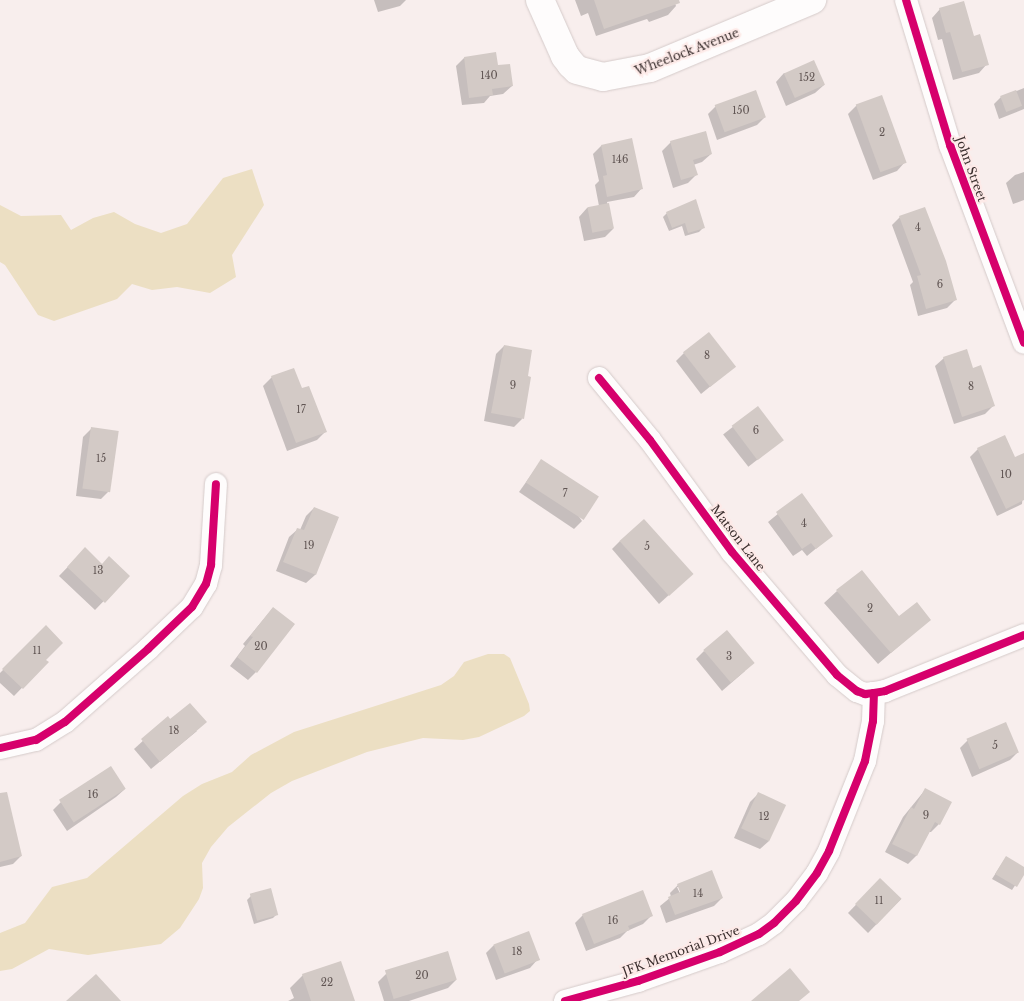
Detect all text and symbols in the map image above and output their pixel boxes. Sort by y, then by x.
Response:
street label: Wheelock Avenue [633,25,741,79]
house number: 140 [480,70,498,82]
house number: 152 [799,72,815,84]
house number: 150 [732,105,750,117]
house number: 2 [879,127,885,139]
street label: John Street [953,134,989,204]
house number: 146 [612,154,628,166]
house number: 4 [915,222,921,234]
house number: 6 [937,279,943,291]
house number: 8 [704,350,710,362]
house number: 9 [510,380,516,392]
house number: 8 [968,381,974,393]
house number: 17 [296,404,306,416]
house number: 6 [753,425,759,437]
house number: 15 [96,453,106,465]
house number: 10 [1000,469,1012,481]
house number: 7 [562,488,568,500]
street label: Matson Lane [708,502,768,574]
house number: 4 [801,518,807,530]
house number: 19 [304,540,314,552]
house number: 5 [644,541,650,553]
house number: 13 [93,565,103,577]
house number: 2 [867,603,873,615]
house number: 20 [254,641,268,653]
house number: 11 [33,645,41,657]
house number: 3 [726,651,732,663]
house number: 18 [169,725,179,737]
house number: 5 [992,740,998,752]
house number: 16 [88,789,98,801]
house number: 9 [923,810,929,822]
house number: 12 [759,811,769,823]
house number: 14 [693,888,703,900]
house number: 11 [875,895,883,907]
house number: 16 [608,915,618,927]
street label: JFK Memorial Drive [620,923,742,979]
house number: 18 [512,946,522,958]
house number: 20 [415,970,429,982]
house number: 22 [321,977,333,989]

